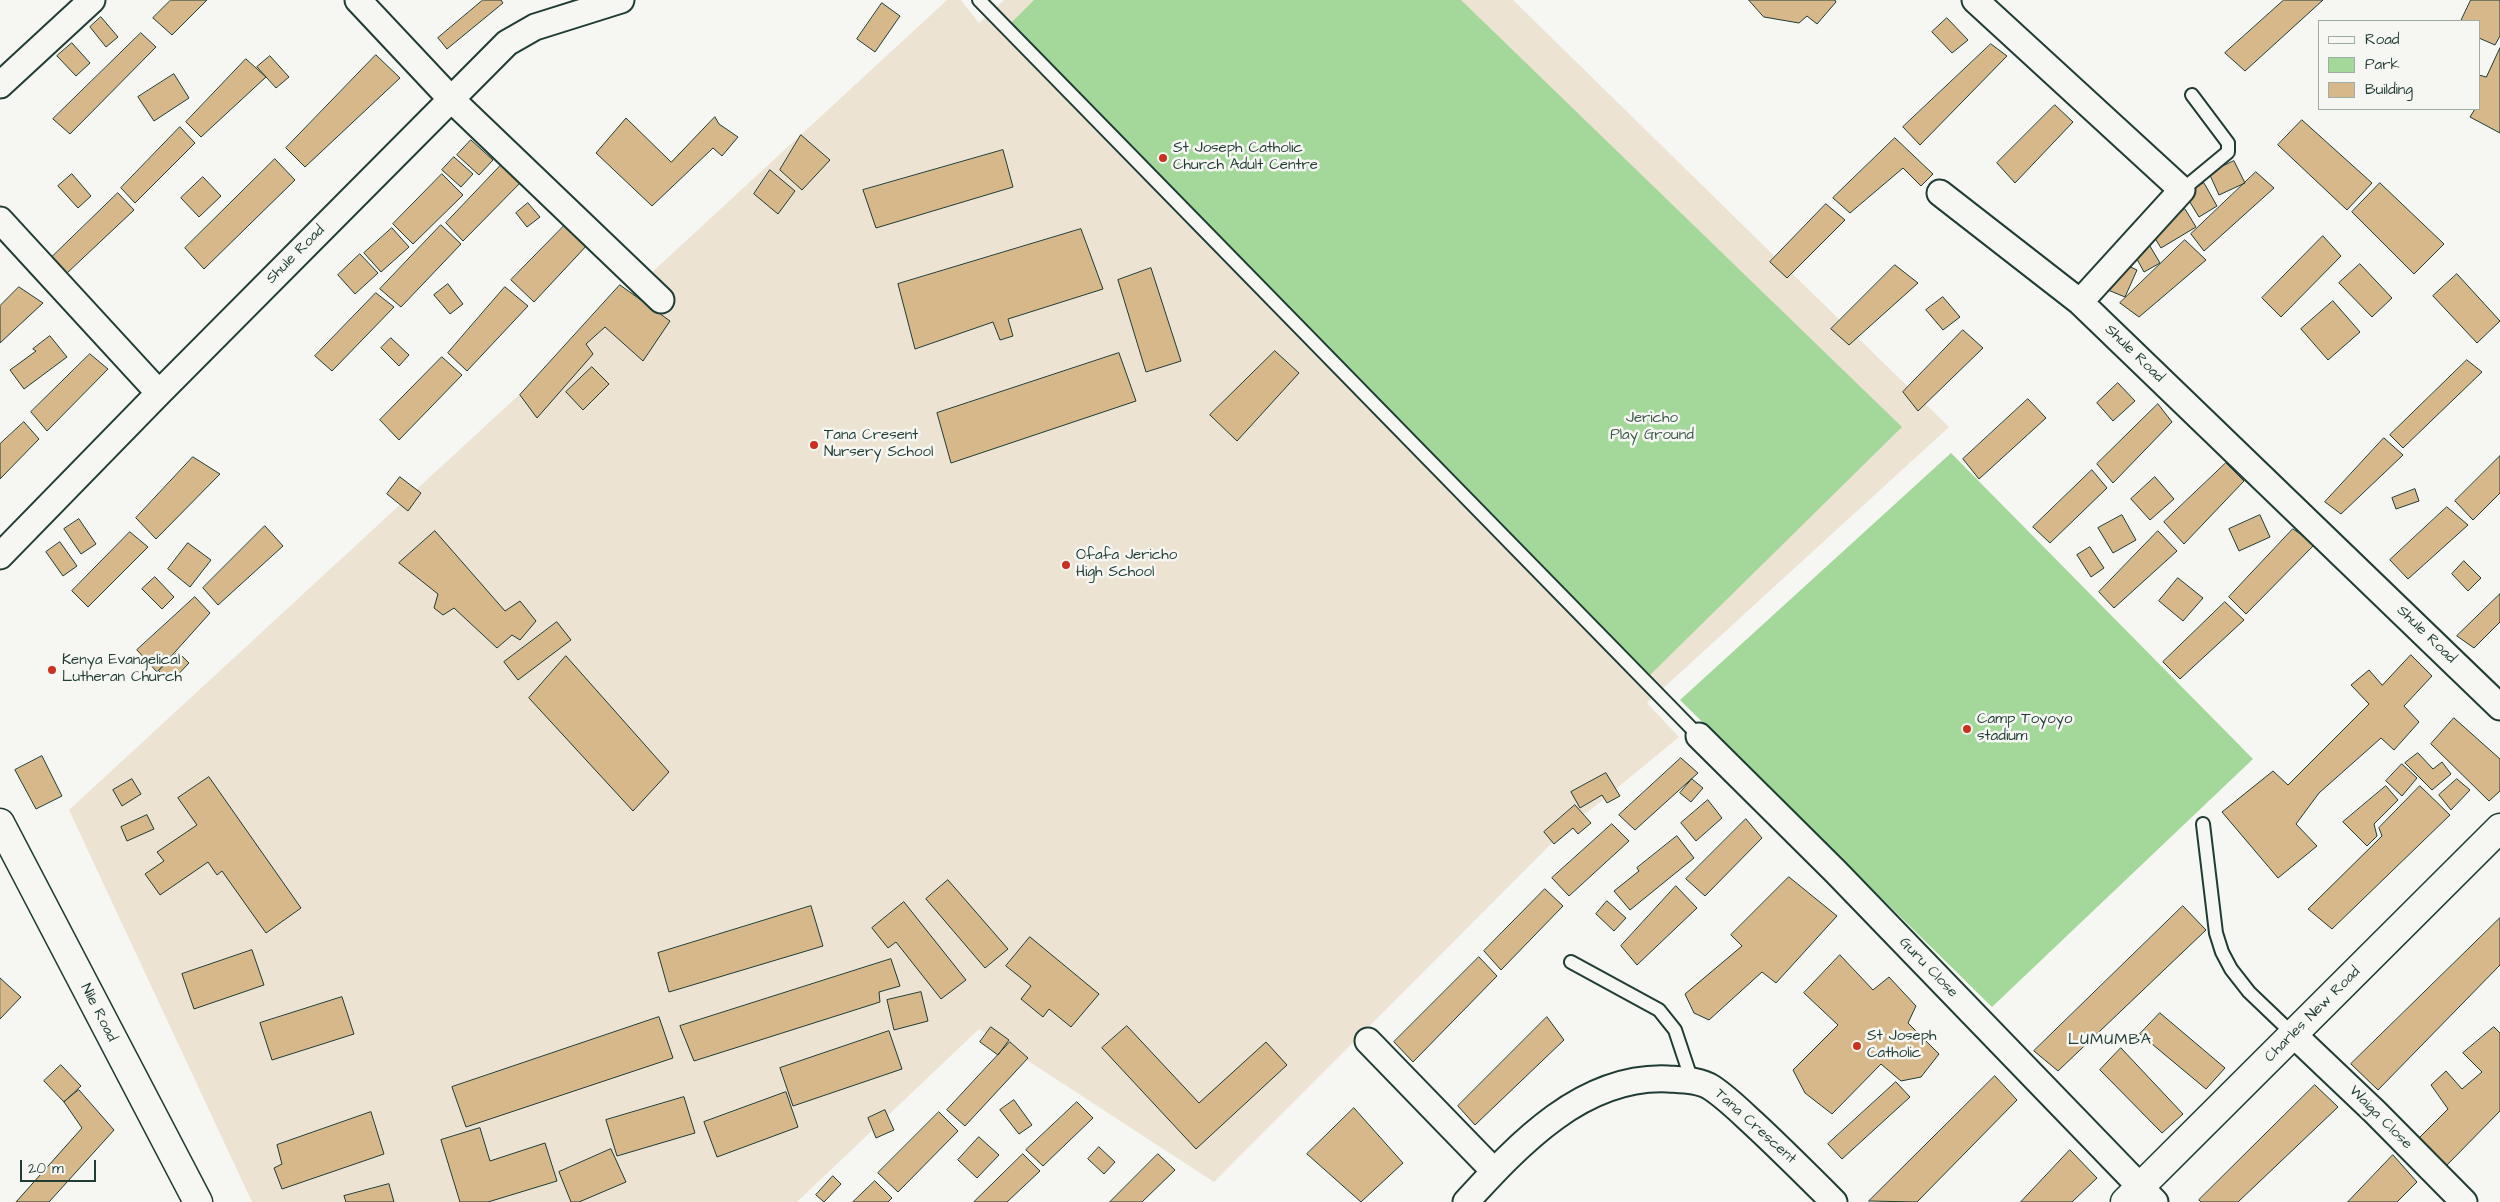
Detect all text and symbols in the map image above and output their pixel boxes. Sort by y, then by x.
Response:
legend [2318,20,2480,110]
text: Road [2365,29,2399,50]
text: Park [2365,54,2400,75]
text: Building [2365,79,2413,100]
place label: St Joseph Catholic Church Adult Centre [1173,140,1318,175]
marker: St Joseph Catholic Church Adult Centre [1157,152,1169,164]
street label: Shule Road [263,222,329,288]
street label: Shule Road [2101,321,2167,387]
park label: Jericho Play Ground [1610,410,1694,445]
place label: Tana Cresent Nursery School [824,427,933,462]
marker: Tana Cresent Nursery School [808,439,820,451]
place label: Ofafa Jericho High School [1076,547,1177,582]
marker: Ofafa Jericho High School [1060,559,1072,571]
street label: Shule Road [2393,602,2459,668]
place label: Kenya Evangelical Lutheran Church [62,652,182,687]
marker: Kenya Evangelical Lutheran Church [46,664,58,676]
place label: Camp Toyoyo stadium [1977,711,2072,746]
marker: Camp Toyoyo stadium [1961,723,1973,735]
street label: Guru Close [1895,934,1961,1002]
street label: Charles New Road [2261,963,2365,1067]
street label: Nile Road [76,981,120,1045]
place label: St Joseph Catholic [1867,1028,1937,1063]
district label: LUMUMBA [2067,1031,2153,1051]
marker: St Joseph Catholic [1851,1040,1863,1052]
street label: Waiga Close [2344,1082,2416,1154]
street label: Tana Crescent [1710,1086,1800,1168]
scale bar [22,1150,99,1182]
text: 20 m [28,1158,64,1179]

